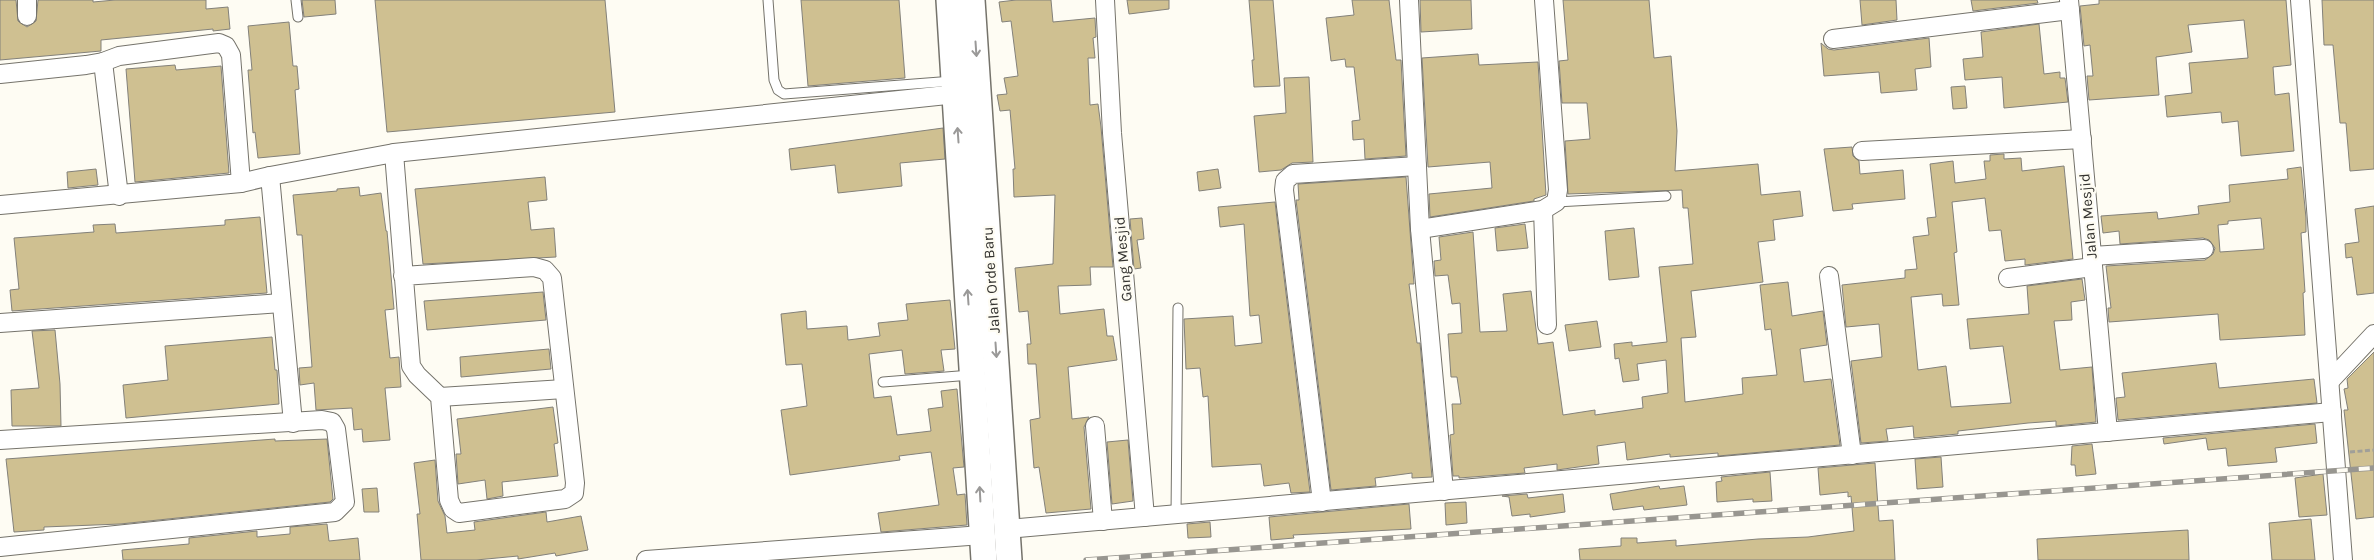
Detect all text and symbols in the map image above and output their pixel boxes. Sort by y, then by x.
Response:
one-way arrow [971,40,980,56]
one-way arrow [953,127,962,143]
street label: Jalan Mesjid [2075,173,2101,259]
street label: Gang Mesjid [1110,216,1136,302]
street label: Jalan Orde Baru [978,226,1004,334]
one-way arrow [964,289,973,305]
one-way arrow [991,342,1000,358]
one-way arrow [975,486,984,502]

